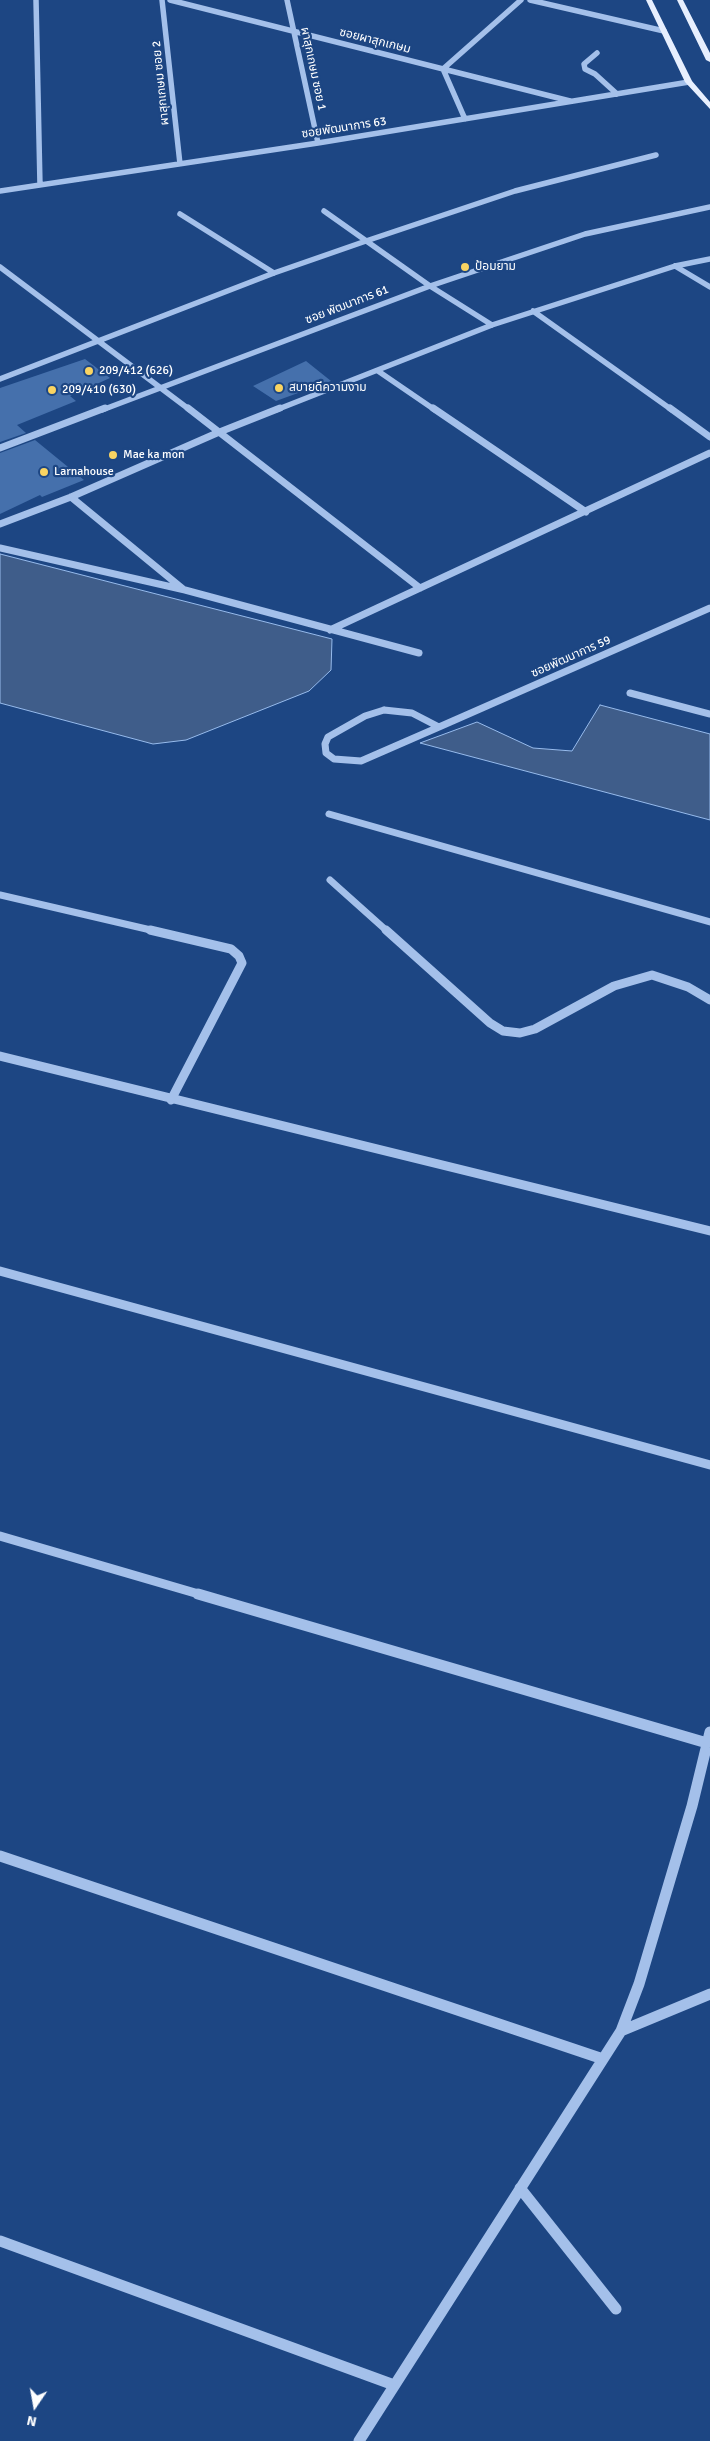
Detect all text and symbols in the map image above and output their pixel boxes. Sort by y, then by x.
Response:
street label: ซอยผาสุกเกษม [338,25,412,57]
street label: ผาสุกเกษม ซอย 1 [297,26,329,112]
street label: ผาสุกเกษม ซอย 2 [149,40,173,126]
street label: ซอยพัฒนาการ 63 [301,114,387,142]
place label: ป้อมยาม [475,260,516,274]
marker: ป้อมยาม [459,261,471,273]
street label: ซอย พัฒนาการ 61 [303,282,391,328]
place label: 209/412 (626) [99,364,173,378]
marker: 209/412 (626) [83,365,95,377]
place label: สบายดีความงาม [289,381,367,395]
marker: สบายดีความงาม [273,382,285,394]
place label: 209/410 (630) [62,383,136,397]
marker: 209/410 (630) [46,384,58,396]
place label: Mae ka mon [123,448,184,462]
marker: Mae ka mon [107,449,119,461]
place label: Larnahouse [54,465,114,479]
marker: Larnahouse [38,466,50,478]
street label: ซอยพัฒนาการ 59 [529,633,613,681]
north arrow [10,2381,60,2431]
text: N [25,2412,38,2430]

